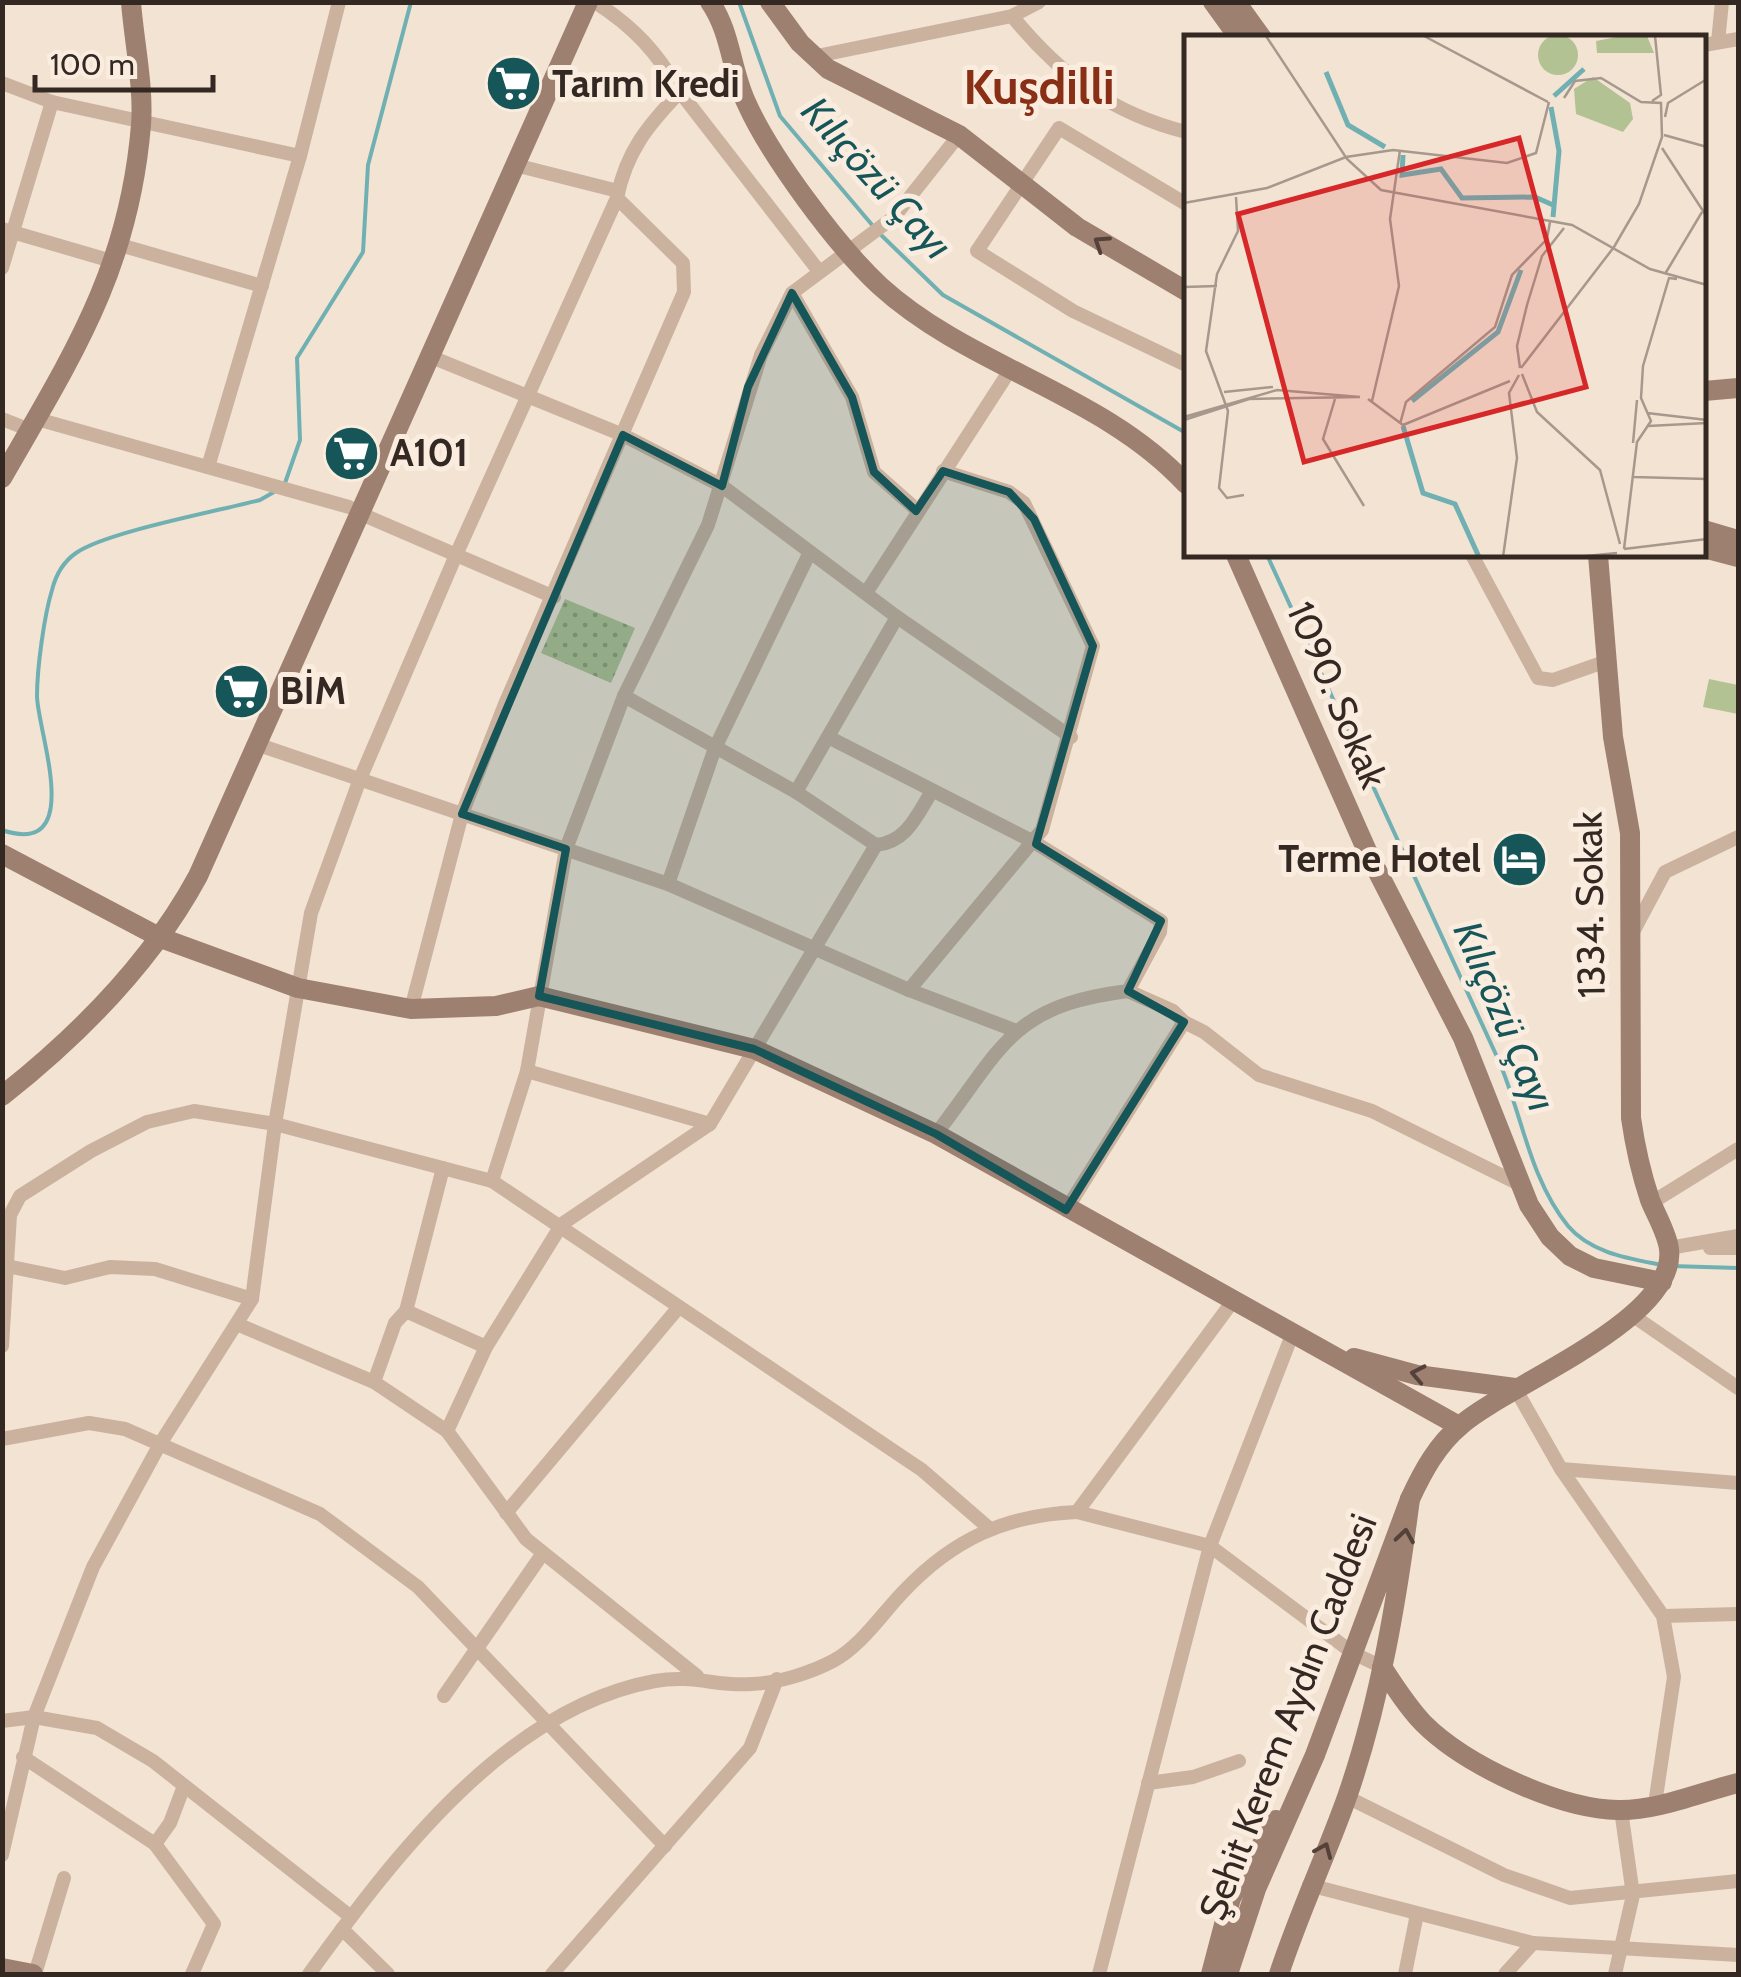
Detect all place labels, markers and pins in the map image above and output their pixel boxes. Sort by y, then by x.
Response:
supermarket icon: Tarım Kredi [483,54,543,114]
place label: Tarım Kredi [552,60,740,107]
supermarket icon: A101 [321,423,381,483]
place label: A101 [390,429,468,476]
supermarket icon: BİM [211,661,271,721]
place label: BİM [280,667,346,714]
hotel icon: Terme Hotel [1490,829,1550,889]
place label: Terme Hotel [1278,835,1481,882]

